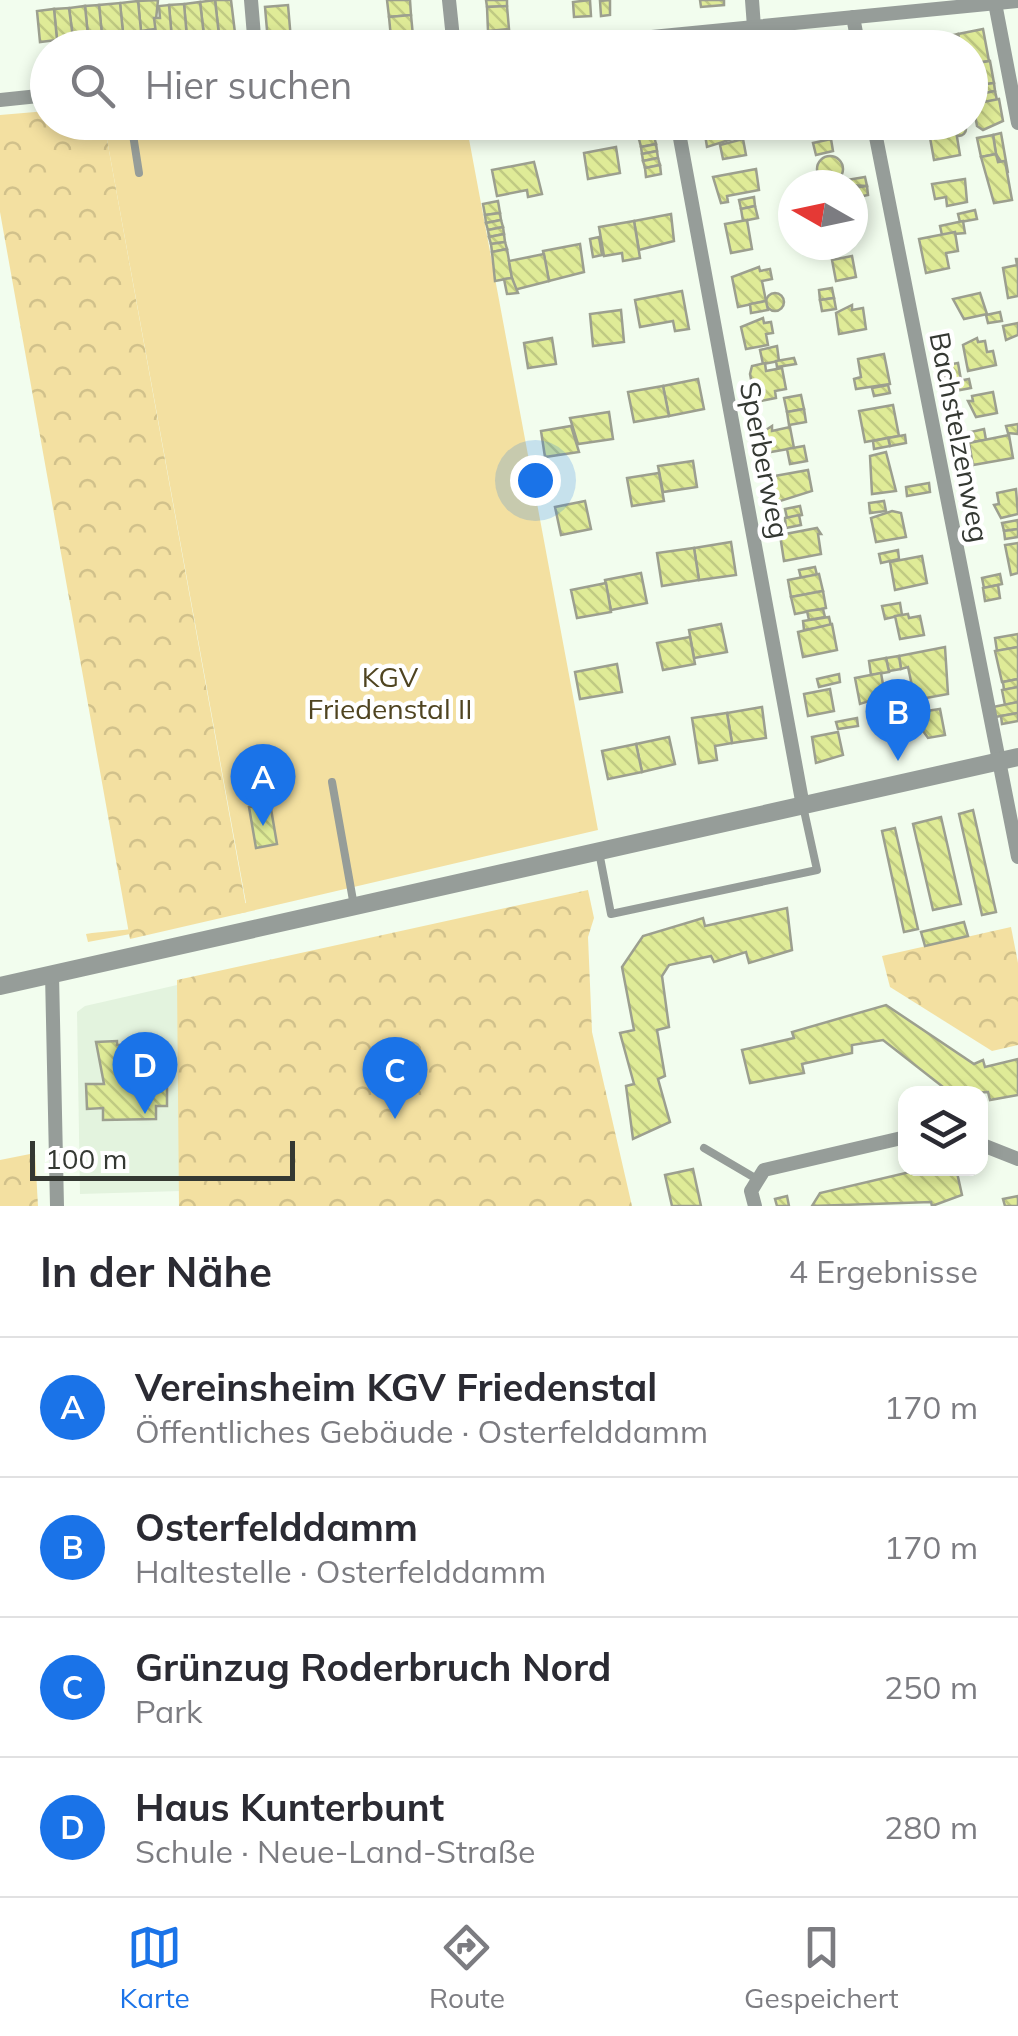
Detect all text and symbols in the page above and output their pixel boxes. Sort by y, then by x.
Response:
search box [30,30,988,140]
icon: search [65,58,120,113]
text: Hier suchen [145,61,352,109]
north arrow [778,170,868,260]
street label: Bachstelzenweg [922,329,998,545]
street label: Sperberweg [733,379,797,541]
your location [510,455,561,506]
park label: KGV Friedenstal II [308,659,472,726]
pin: B [866,678,930,761]
pin: A [230,744,296,826]
pin: D [112,1032,178,1114]
pin: C [362,1036,428,1119]
map controls [898,1086,988,1176]
button: layers [898,1086,988,1176]
scale bar [30,1136,295,1180]
text: 100 m [45,1141,127,1176]
text: In der Nähe [40,1245,272,1298]
text: 4 Ergebnisse [789,1251,978,1291]
text: Vereinsheim KGV Friedenstal [135,1363,657,1411]
text: A [60,1387,85,1427]
text: 170 m [884,1387,978,1427]
text: Öffentliches Gebäude · Osterfelddamm [135,1411,708,1451]
text: Osterfelddamm [135,1503,418,1551]
text: B [61,1527,84,1567]
text: 170 m [884,1527,978,1567]
text: Haltestelle · Osterfelddamm [135,1551,546,1591]
text: Grünzug Roderbruch Nord [135,1643,611,1691]
text: C [62,1667,83,1707]
text: 250 m [884,1667,978,1707]
text: Park [135,1691,202,1731]
text: Haus Kunterbunt [135,1783,444,1831]
text: D [60,1807,85,1847]
text: 280 m [884,1807,978,1847]
text: Schule · Neue-Land-Straße [135,1831,535,1871]
tab: Karte [120,1920,190,2015]
tab: Route [429,1920,505,2015]
tab: Gespeichert [744,1920,898,2015]

